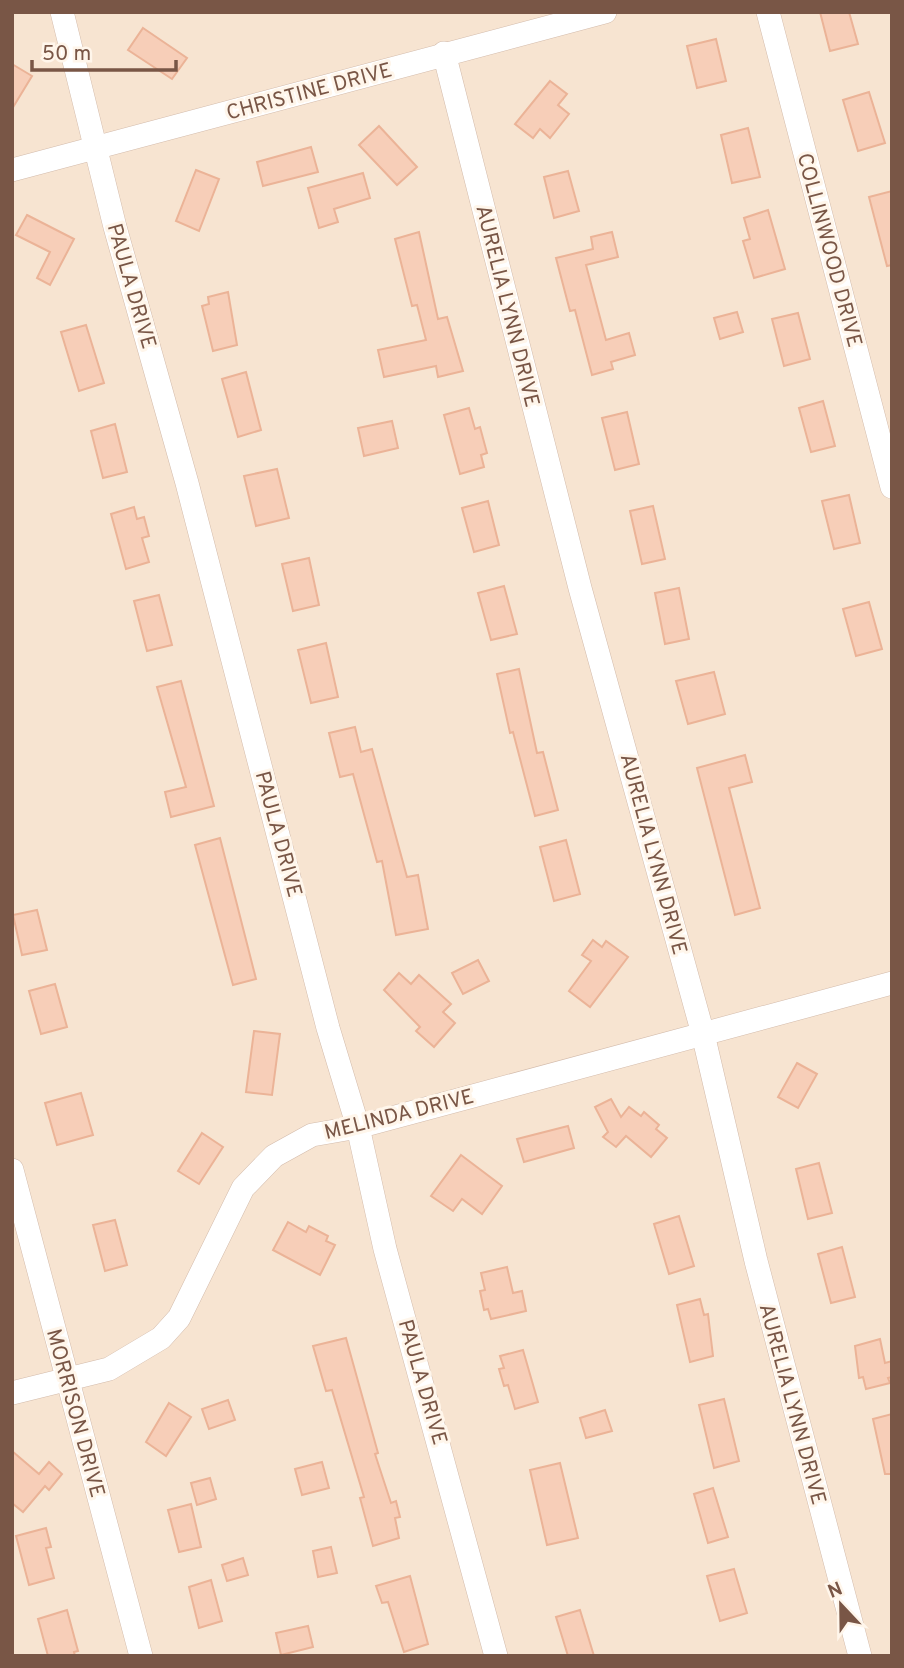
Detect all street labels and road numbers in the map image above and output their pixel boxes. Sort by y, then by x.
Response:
street label: CHRISTINE DRIVE [224,57,395,128]
street label: COLLINWOOD DRIVE [790,150,867,350]
street label: AURELIA LYNN DRIVE [468,203,545,410]
street label: PAULA DRIVE [100,221,161,352]
street label: AURELIA LYNN DRIVE [613,751,692,958]
street label: PAULA DRIVE [248,768,307,900]
street label: MELINDA DRIVE [322,1084,477,1147]
street label: AURELIA LYNN DRIVE [752,1301,831,1508]
street label: PAULA DRIVE [391,1317,452,1448]
street label: MORRISON DRIVE [39,1326,110,1501]

